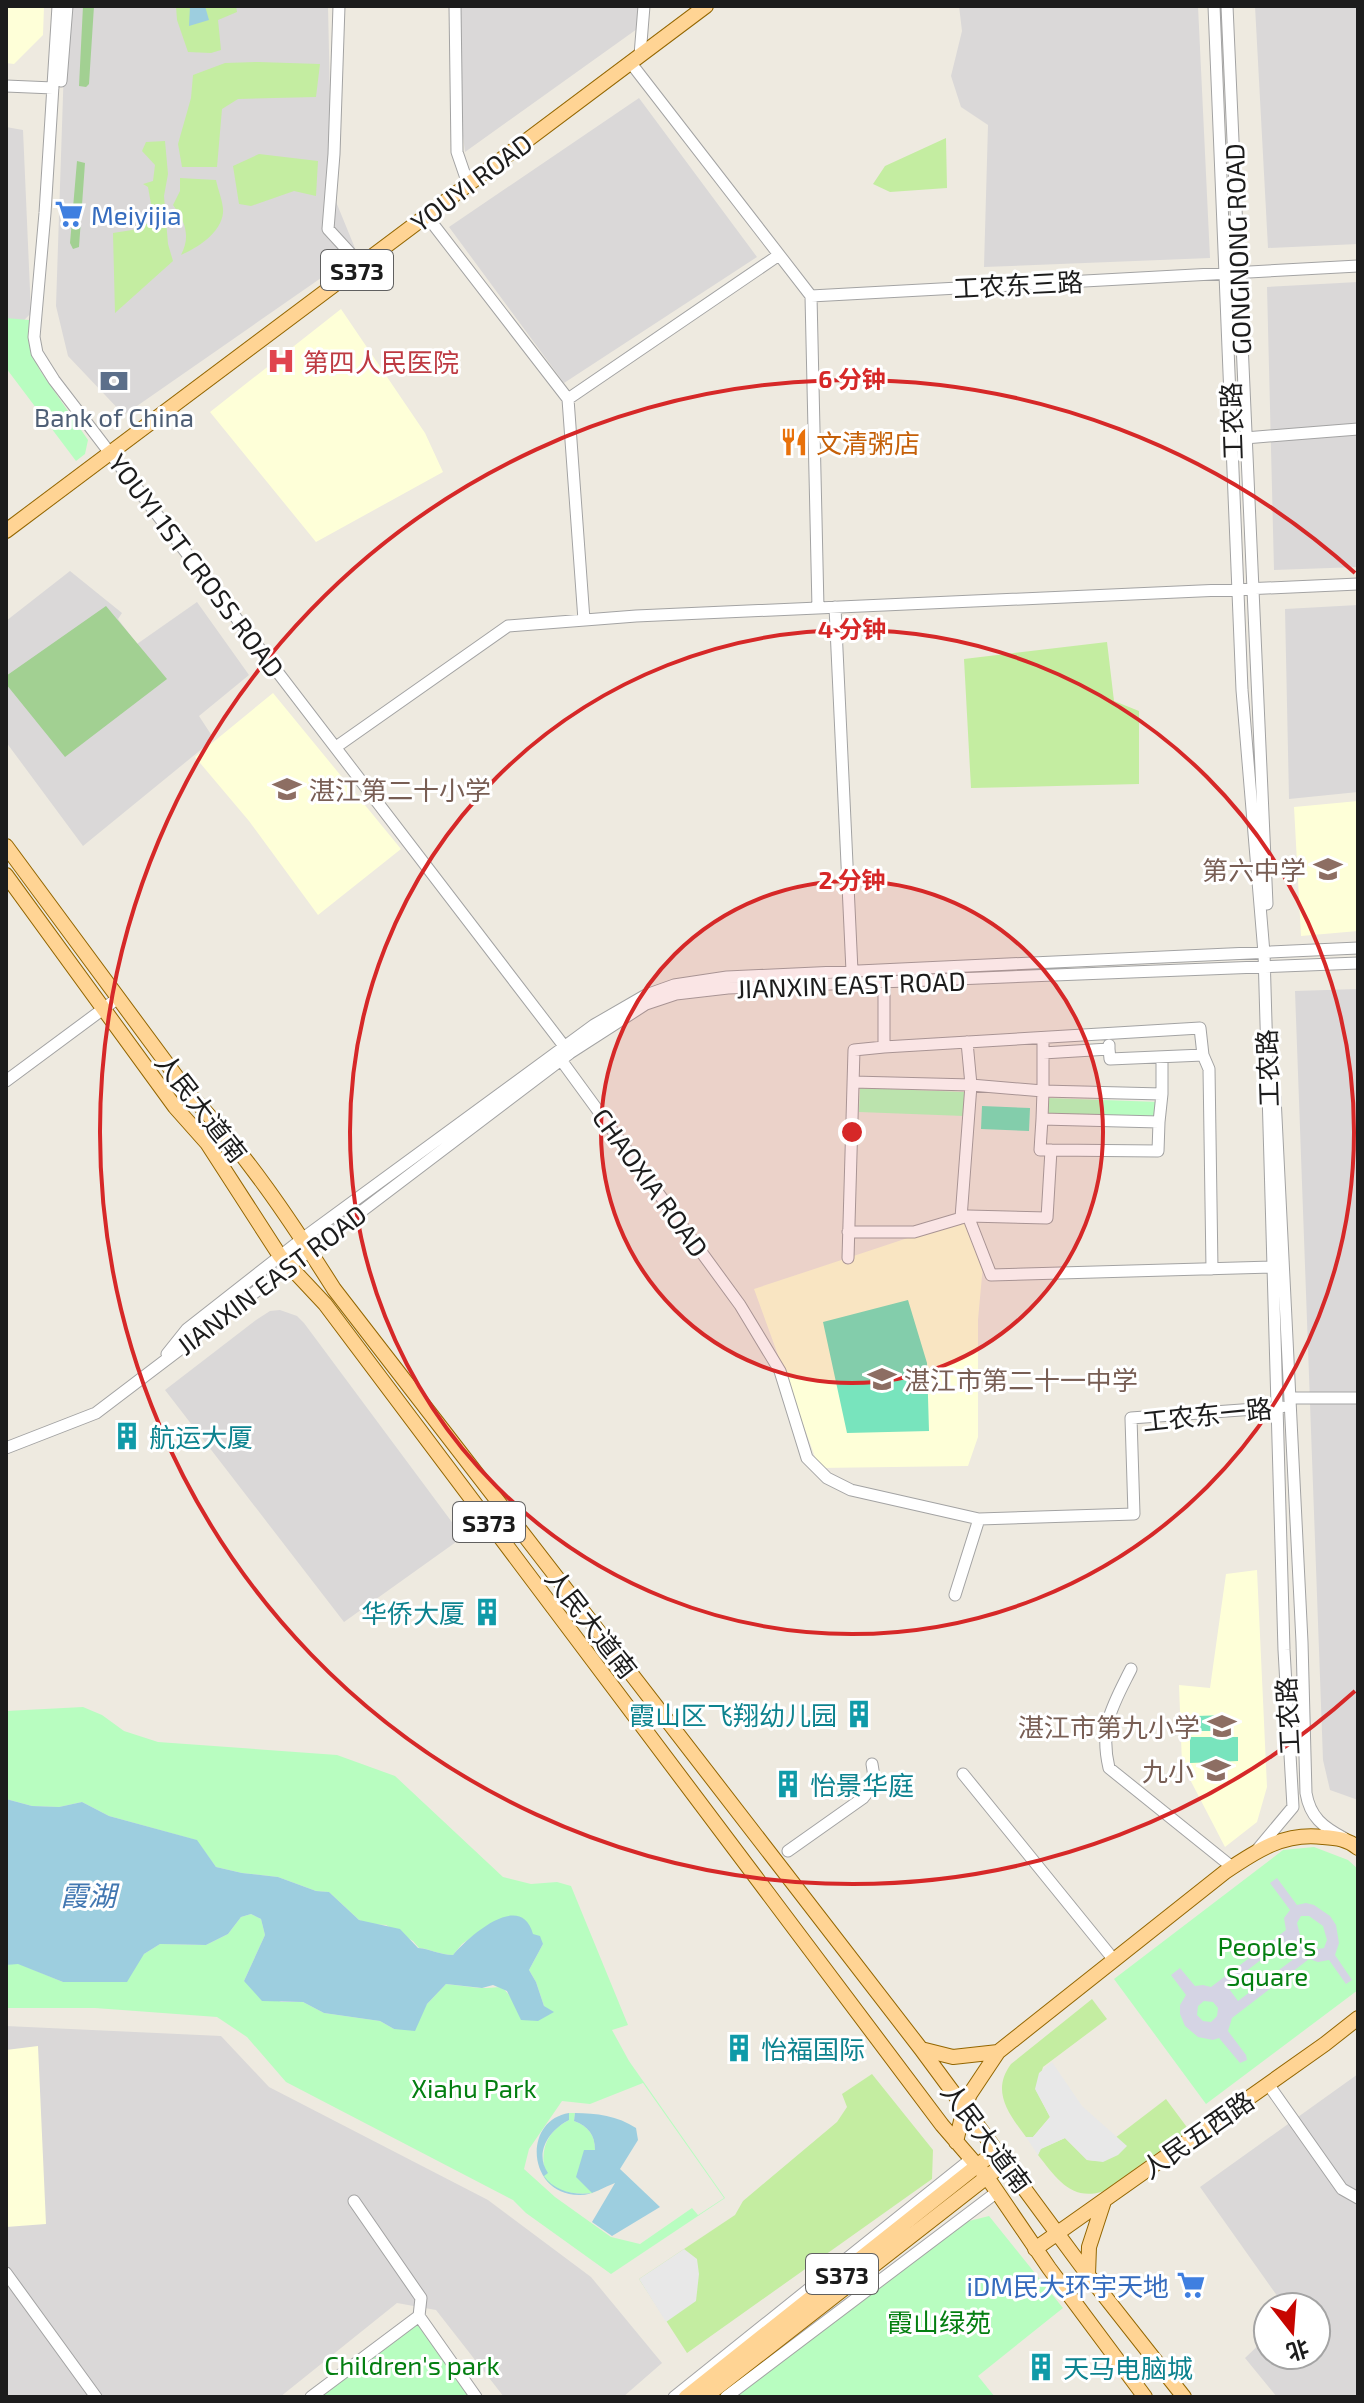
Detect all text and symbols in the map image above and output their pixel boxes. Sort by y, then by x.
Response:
street label: YOUYI ROAD [404,127,538,237]
street label: GONGNONG ROAD [1218,143,1256,355]
supermarket icon: Meiyijia [54,199,84,229]
place label: Meiyijia [91,199,182,230]
road number: S373 [321,250,393,290]
street label: 工农东三路 [952,265,1084,303]
hospital icon: 第四人民医院 [266,346,296,376]
place label: 第四人民医院 [303,346,459,377]
text: 6 分钟 [818,364,886,393]
bank icon: Bank of China [99,366,129,396]
street label: 工农路 [1214,381,1248,461]
place label: Bank of China [34,401,194,432]
restaurant icon: 文清粥店 [779,427,809,457]
place label: 文清粥店 [816,427,920,458]
street label: YOUYI 1ST CROSS ROAD [103,447,291,683]
text: 4 分钟 [818,614,886,643]
school or university icon: 湛江第二十小学 [272,774,302,804]
place label: 湛江第二十小学 [309,774,491,805]
place label: 第六中学 [1202,854,1306,885]
school or university icon: 第六中学 [1313,854,1343,884]
text: 2 分钟 [818,865,886,894]
street label: JIANXIN EAST ROAD [736,965,966,1003]
street label: 工农路 [1250,1028,1284,1108]
street label: 人民大道南 [150,1046,254,1168]
street label: CHAOXIA ROAD [587,1102,715,1262]
centre of rings [838,1118,866,1146]
street label: JIANXIN EAST ROAD [170,1198,372,1360]
school or university icon: 湛江市第二十一中学 [867,1364,897,1394]
place label: 湛江市第二十一中学 [904,1364,1138,1395]
street label: 工农东一路 [1141,1392,1273,1436]
building icon: 航运大厦 [112,1421,142,1451]
place label: 航运大厦 [149,1421,253,1452]
road number: S373 [453,1502,525,1542]
street label: 人民大道南 [540,1562,644,1684]
place label: 华侨大厦 [361,1597,465,1628]
building icon: 华侨大厦 [472,1597,502,1627]
street label: 工农路 [1269,1676,1305,1756]
place label: 霞山区飞翔幼儿园 [629,1699,837,1730]
building icon: 霞山区飞翔幼儿园 [844,1699,874,1729]
place label: 湛江市第九小学 [1018,1711,1200,1742]
school or university icon: 湛江市第九小学 [1207,1711,1237,1741]
place label: 九小 [1142,1755,1194,1786]
school or university icon: 九小 [1201,1755,1231,1785]
building icon: 怡景华庭 [773,1769,803,1799]
place label: 怡景华庭 [810,1769,914,1800]
water label: 霞湖 [60,1878,120,1912]
park label: People's Square [1217,1930,1317,1991]
building icon: 怡福国际 [724,2033,754,2063]
place label: 怡福国际 [761,2033,865,2064]
park label: Xiahu Park [411,2072,537,2103]
street label: 人民大道南 [935,2076,1039,2198]
street label: 人民五西路 [1135,2084,1259,2184]
road number: S373 [806,2254,878,2294]
place label: iDM民大环宇天地 [966,2270,1169,2301]
supermarket icon: iDM民大环宇天地 [1176,2270,1206,2300]
north arrow [1252,2291,1332,2371]
park label: 霞山绿苑 [887,2306,991,2337]
text: 北 [1284,2335,1312,2367]
park label: Children's park [324,2349,500,2380]
building icon: 天马电脑城 [1026,2352,1056,2382]
place label: 天马电脑城 [1063,2352,1193,2383]

